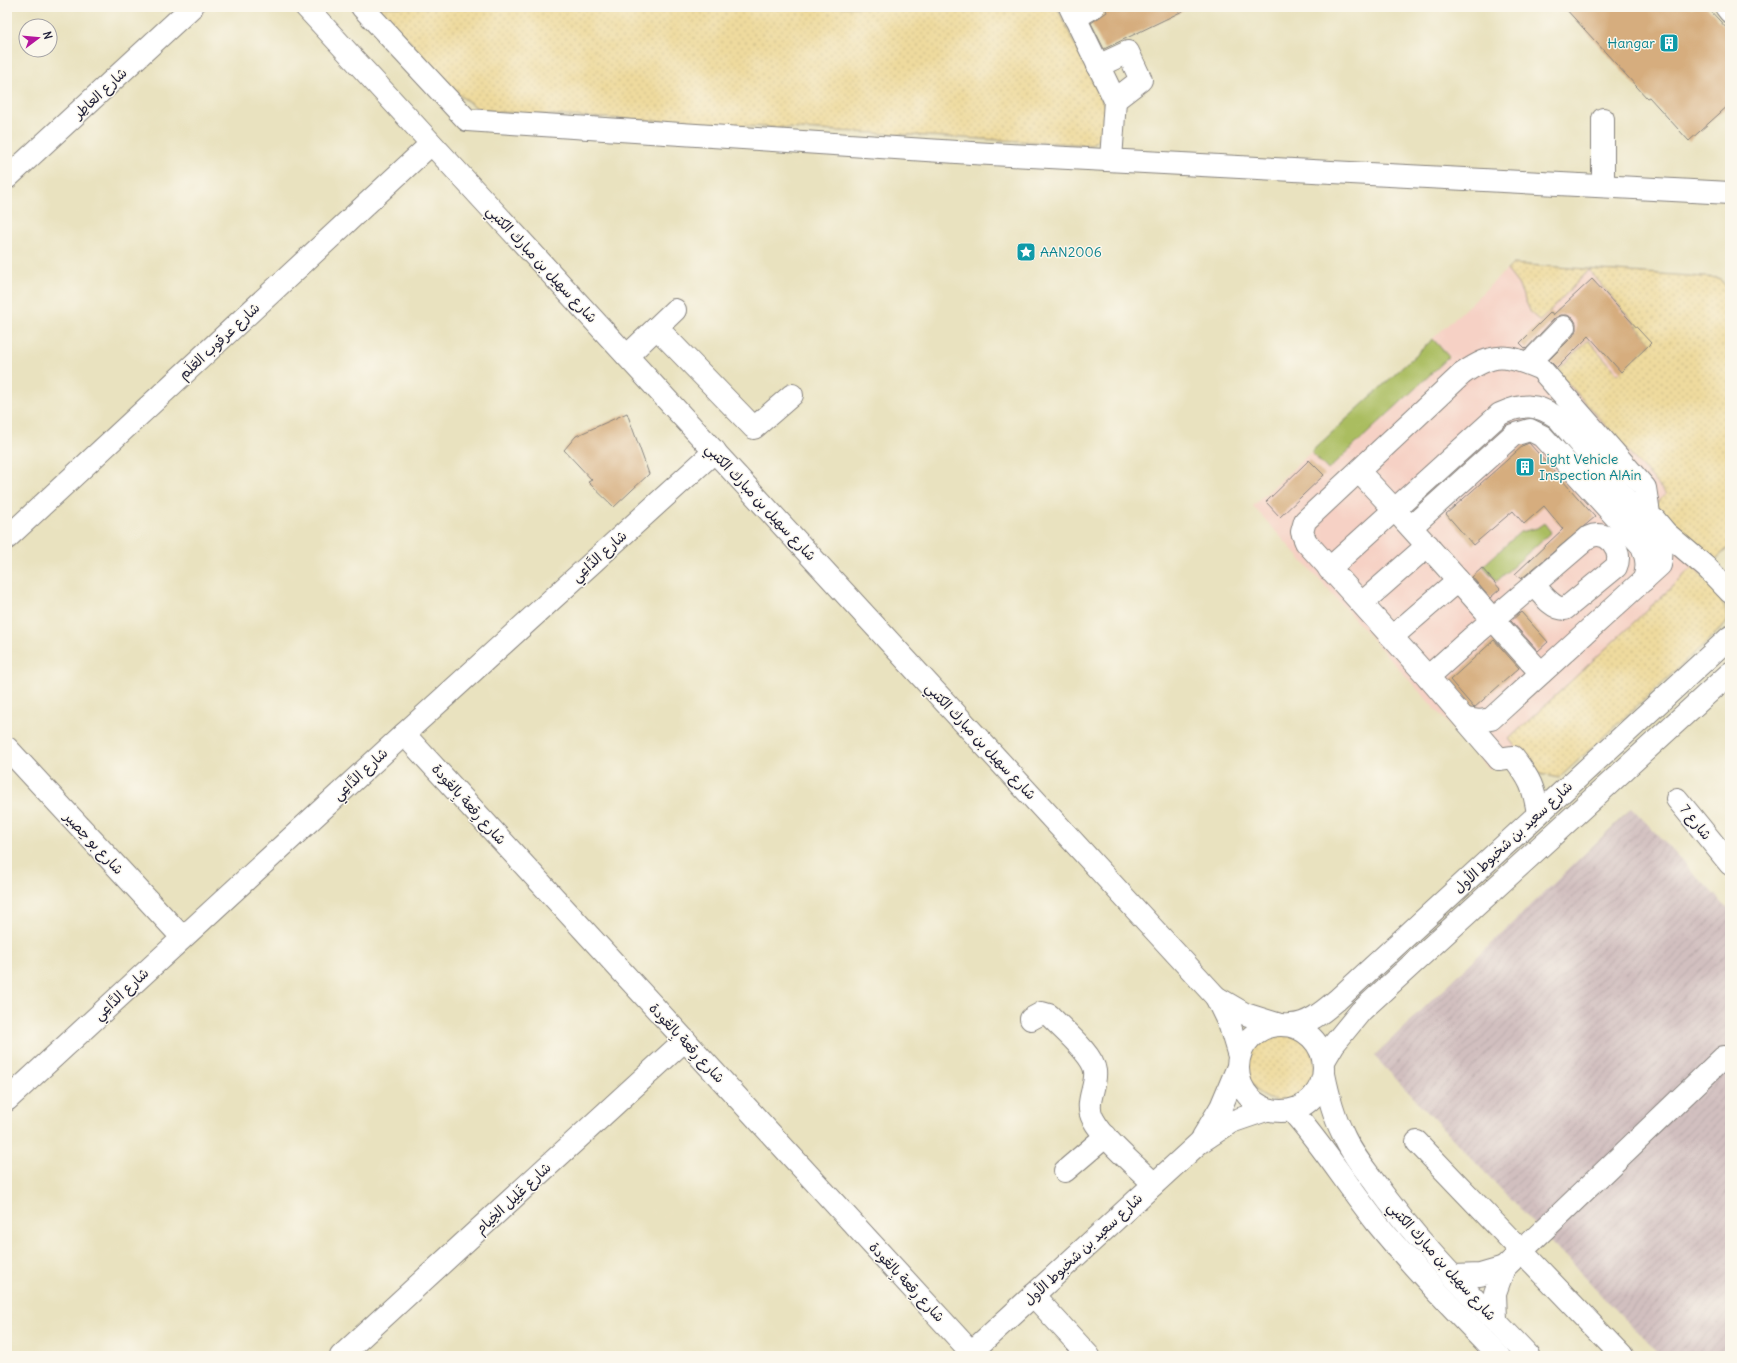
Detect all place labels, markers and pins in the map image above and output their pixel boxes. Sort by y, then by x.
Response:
building icon: Hangar [1658,32,1680,54]
place label: Hangar [1607,34,1655,52]
place icon: AAN2006 [1015,241,1037,263]
place label: AAN2006 [1040,243,1102,261]
place label: Light Vehicle Inspection AlAin [1539,450,1642,484]
building icon: Light Vehicle Inspection AlAin [1514,456,1536,478]

